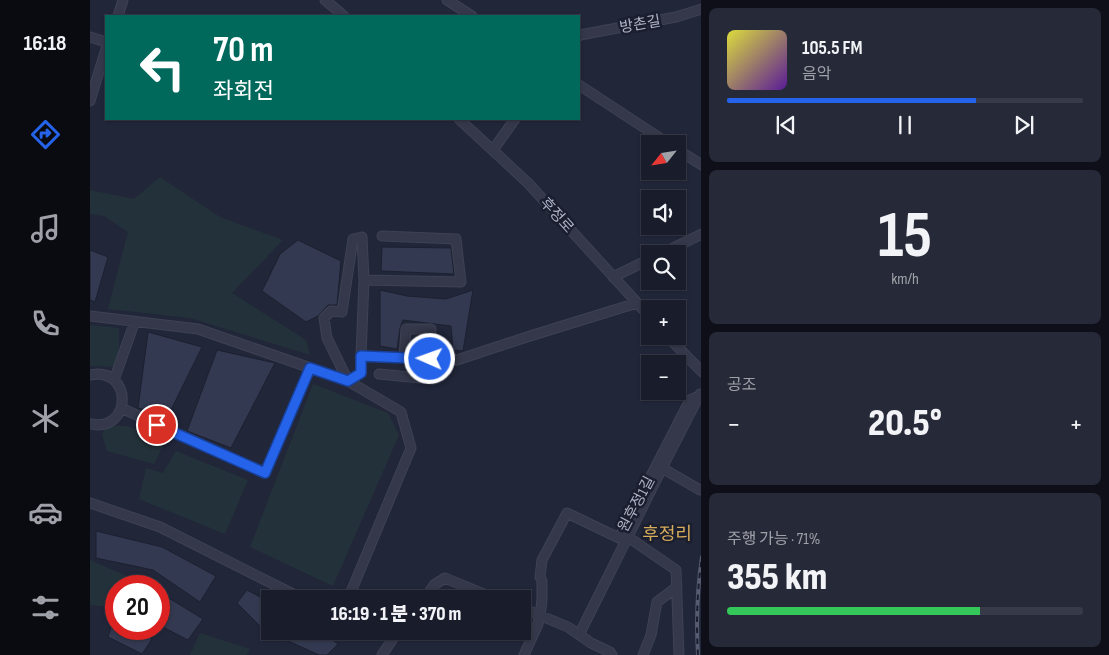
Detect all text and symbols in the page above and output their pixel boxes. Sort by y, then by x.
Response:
street label: 방촌길 [618,12,662,37]
text: 70 m [213,29,273,72]
text: 16:18 [24,30,66,57]
icon: left [130,35,195,100]
text: 105.5 FM [802,37,862,60]
text: 음악 [802,65,831,84]
text: 좌회전 [213,78,274,105]
icon: previous [772,111,800,139]
icon: pause [891,111,919,139]
icon: next [1010,111,1038,139]
icon: directions [28,117,63,152]
north arrow [641,135,686,180]
map controls [641,135,686,400]
button: sound [641,190,686,235]
street label: 후정로 [536,194,578,237]
text: 15 [878,198,932,276]
icon: music [28,211,63,246]
button: search [641,245,686,290]
text: km/h [891,270,919,289]
button: + [641,300,686,345]
icon: phone [28,306,63,341]
position arrow [403,332,455,384]
button: − [641,355,686,400]
text: 공조 [727,376,756,395]
icon: climate [28,401,63,436]
text: 20.5° [868,401,942,446]
pin [136,404,178,446]
text: − [727,408,741,441]
text: + [1069,408,1083,441]
icon: arrive [143,411,171,439]
street label: 원후정1길 [614,473,659,535]
icon: car [28,495,63,530]
district label: 후정리 [642,524,692,545]
text: 주행 가능 · 71% [727,530,820,549]
text: 355 km [727,555,827,600]
speed limit sign: 20 [105,575,170,640]
icon: filters [28,590,63,625]
text: 16:19 · 1 분 · 370 m [331,603,461,626]

